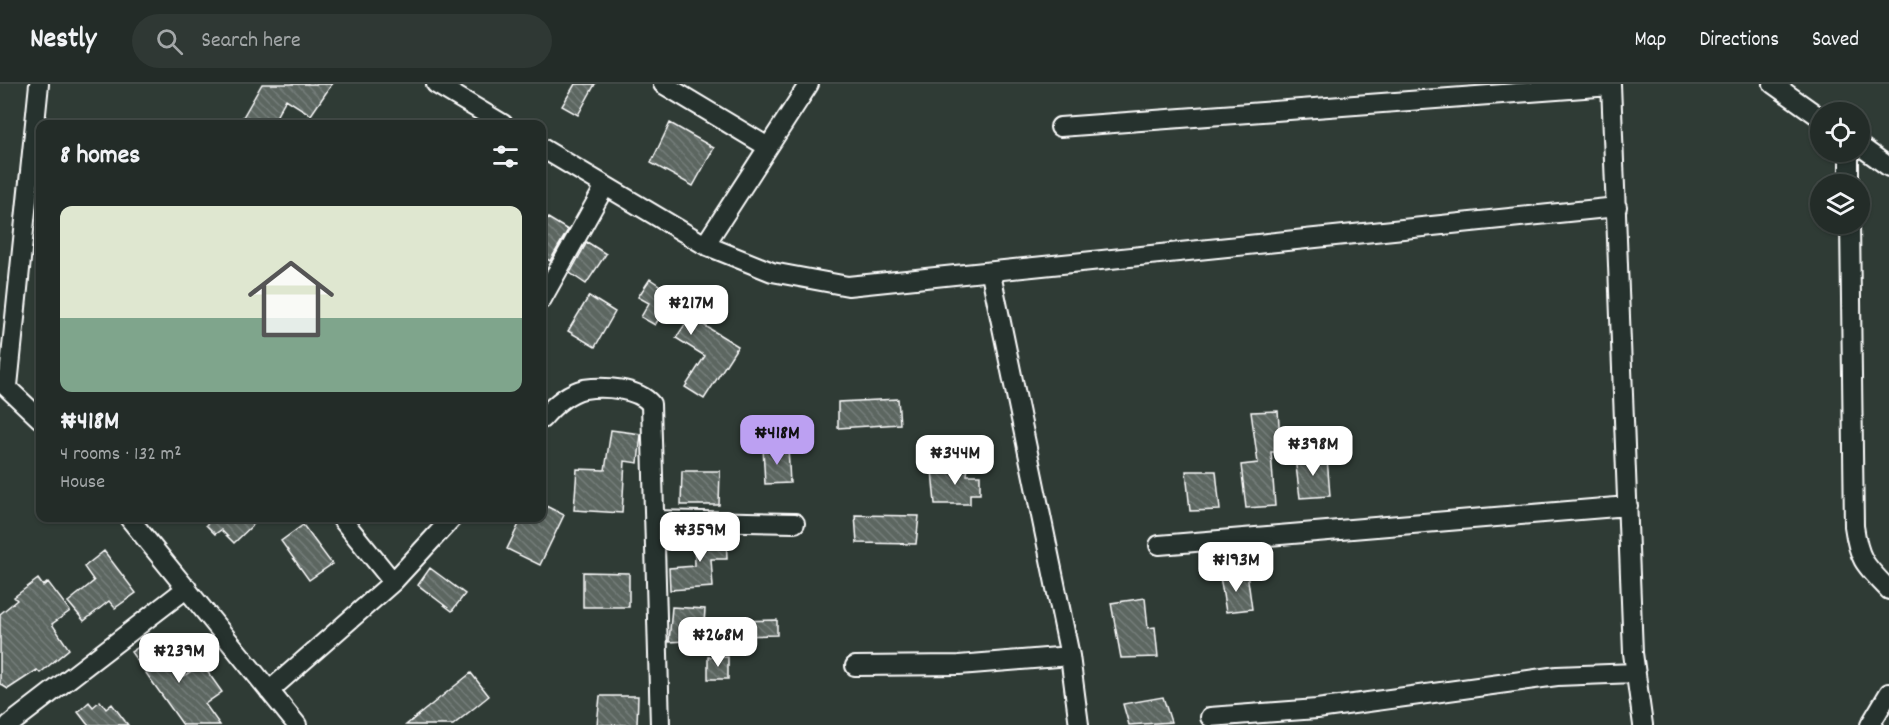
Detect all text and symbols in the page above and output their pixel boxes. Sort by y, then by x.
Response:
search box [132,14,552,68]
text: Nestly [30,21,96,61]
icon: search [153,25,186,58]
text: Search here [201,26,301,57]
text: Map [1635,26,1666,56]
text: Directions [1699,26,1779,56]
text: Saved [1812,26,1859,56]
map controls [1810,102,1870,234]
button: locate [1810,102,1870,162]
text: 8 homes [60,138,140,175]
icon: filters [489,140,522,173]
button: layers [1810,174,1870,234]
icon: home [237,245,345,353]
pin: ₦217M [649,285,733,336]
text: ₦217M [668,290,714,318]
text: ₦418M [60,404,119,441]
pin: ₦418M [735,415,819,466]
text: ₦418M [754,420,800,448]
pin: ₦398M [1271,426,1355,477]
text: ₦398M [1288,431,1338,459]
pin: ₦344M [913,435,997,486]
text: ₦344M [930,440,980,468]
text: 4 rooms · 132 m² [60,441,182,469]
text: House [60,469,105,497]
pin: ₦359M [658,512,742,563]
text: ₦359M [674,517,726,545]
pin: ₦193M [1194,542,1278,593]
text: ₦193M [1212,547,1260,575]
pin: ₦268M [676,617,760,668]
text: ₦268M [692,622,744,650]
pin: ₦239M [137,633,221,684]
text: ₦239M [153,638,205,666]

